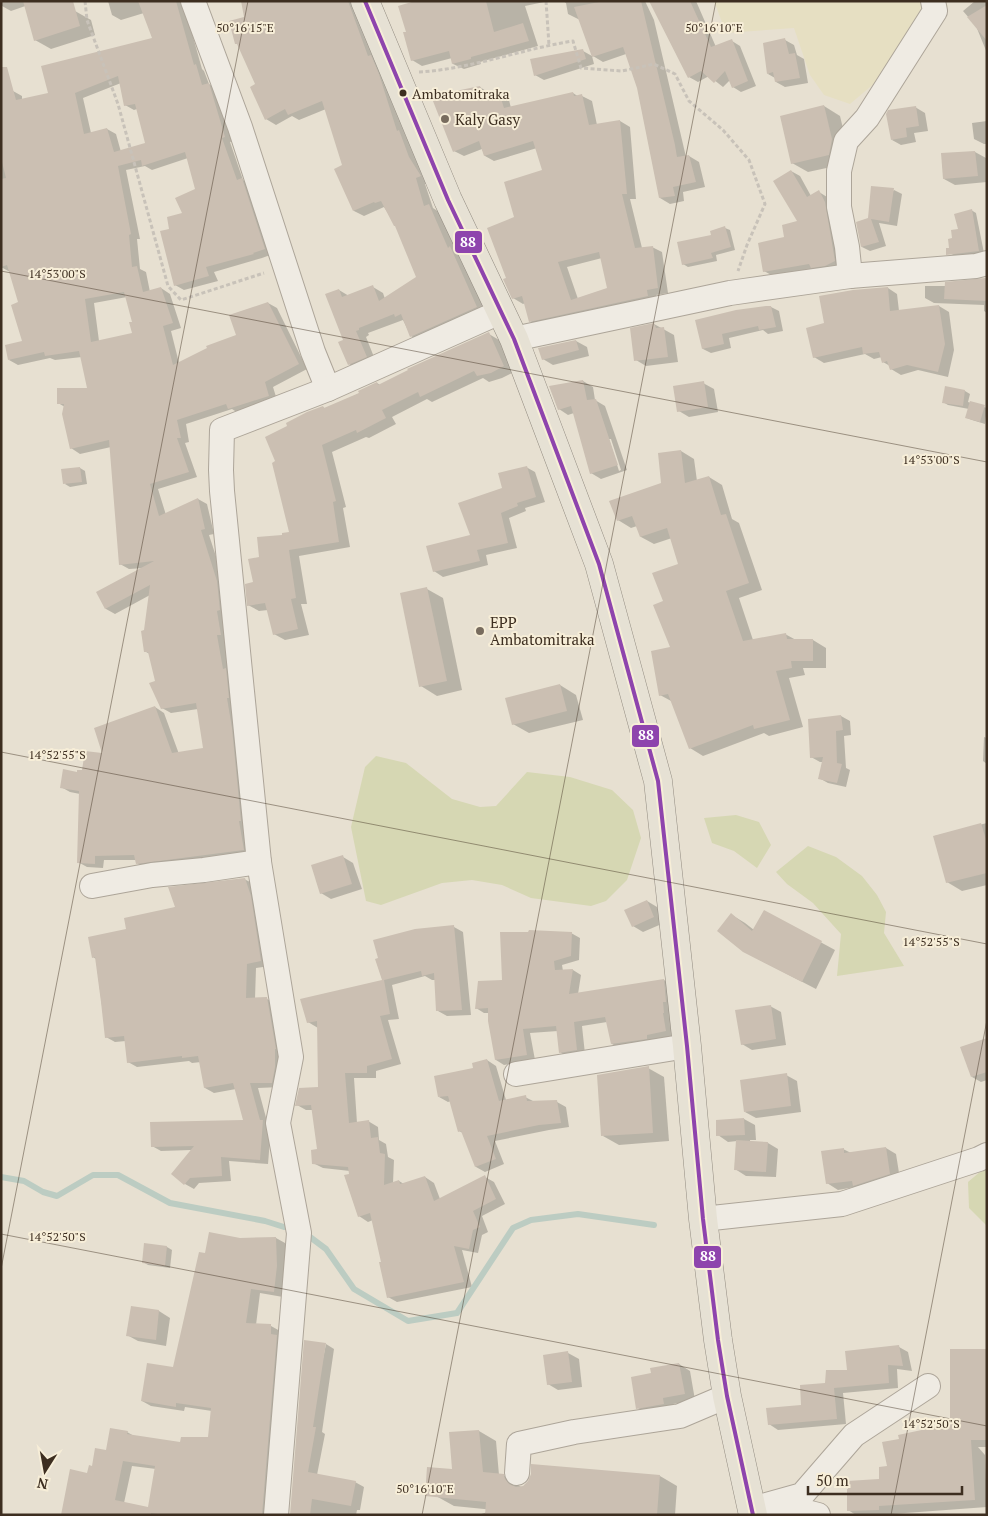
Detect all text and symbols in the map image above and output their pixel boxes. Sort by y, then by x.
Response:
text: 50°16'15"E [216,20,274,35]
text: 50°16'10"E [685,20,743,35]
place label: Ambatomitraka [412,84,510,103]
marker: Ambatomitraka [398,88,408,98]
place label: Kaly Gasy [455,109,520,129]
marker: Kaly Gasy [439,113,451,125]
line badge: 88 [454,230,483,254]
text: 88 [460,232,476,251]
text: 14°53'00"S [28,266,86,281]
text: 14°53'00"S [902,452,960,467]
place label: EPP Ambatomitraka [490,612,595,649]
marker: EPP Ambatomitraka [474,625,486,637]
line badge: 88 [631,724,660,748]
text: 88 [638,725,654,744]
text: 14°52'55"S [28,747,86,762]
text: 14°52'55"S [902,934,960,949]
text: 14°52'50"S [28,1229,86,1244]
line badge: 88 [693,1245,722,1269]
text: 88 [700,1246,716,1265]
text: 14°52'50"S [902,1416,960,1431]
north arrow [20,1446,70,1496]
scale bar [808,1464,962,1496]
text: 50 m [816,1470,849,1490]
text: N [35,1474,49,1495]
text: 50°16'10"E [396,1481,454,1496]

